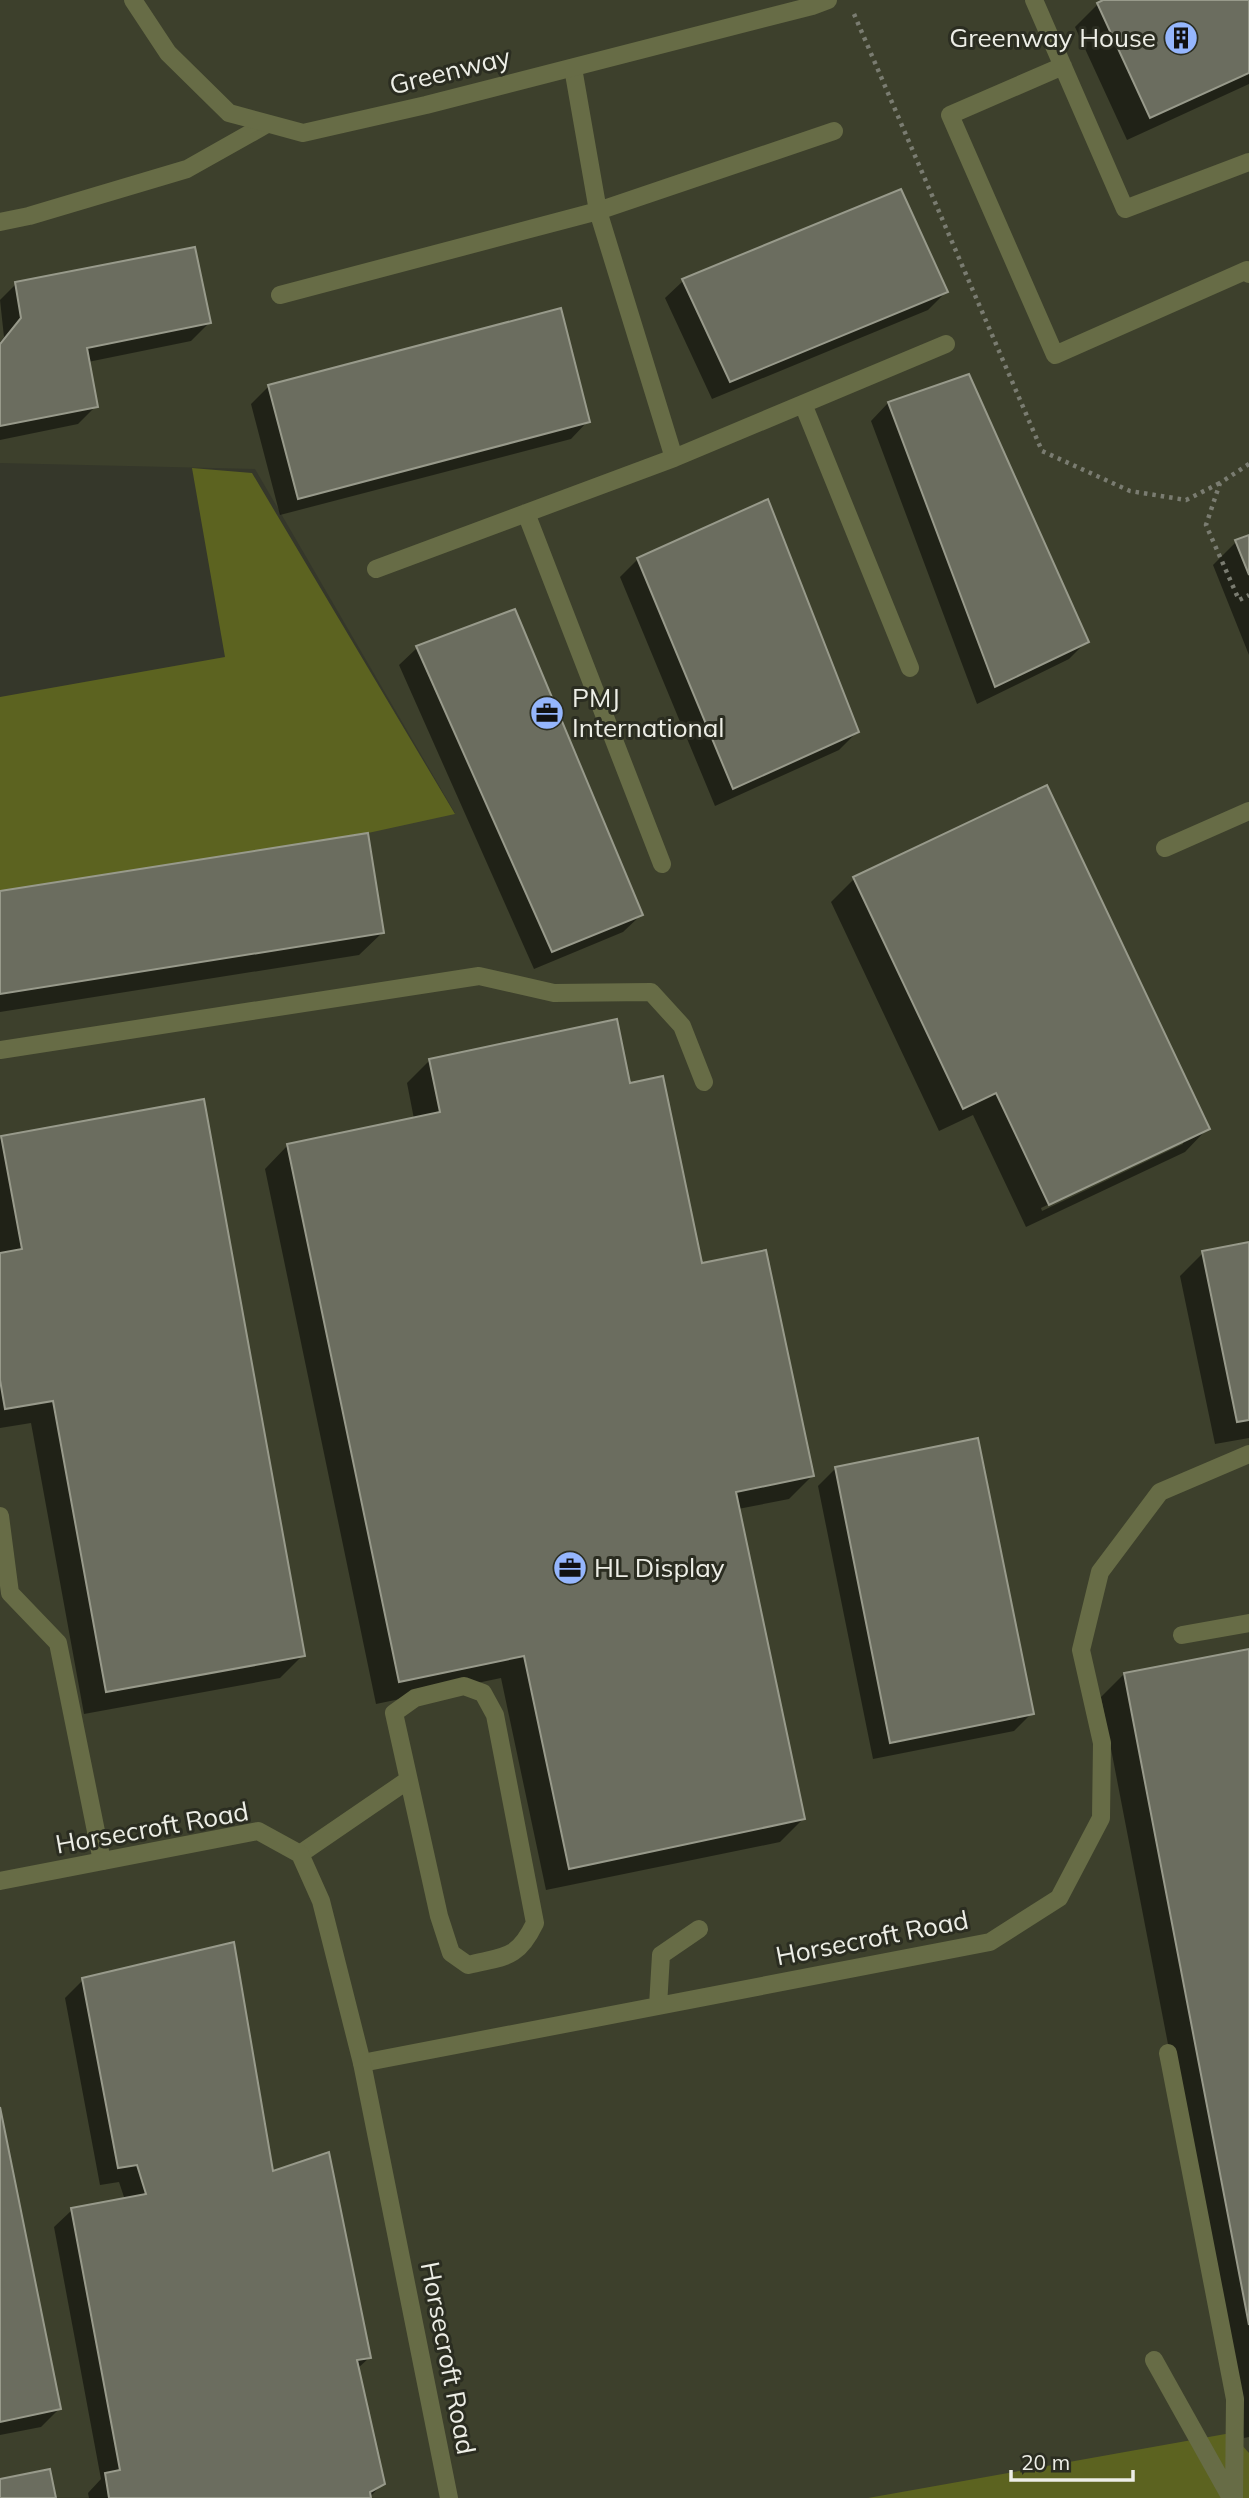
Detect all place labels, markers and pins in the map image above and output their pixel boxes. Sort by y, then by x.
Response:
building icon: Greenway House [1162,19,1200,57]
place label: Greenway House [949,21,1156,54]
place label: PMJ International [572,681,725,744]
office icon: PMJ International [528,694,566,732]
office icon: HL Display [551,1549,589,1587]
place label: HL Display [594,1551,725,1584]

